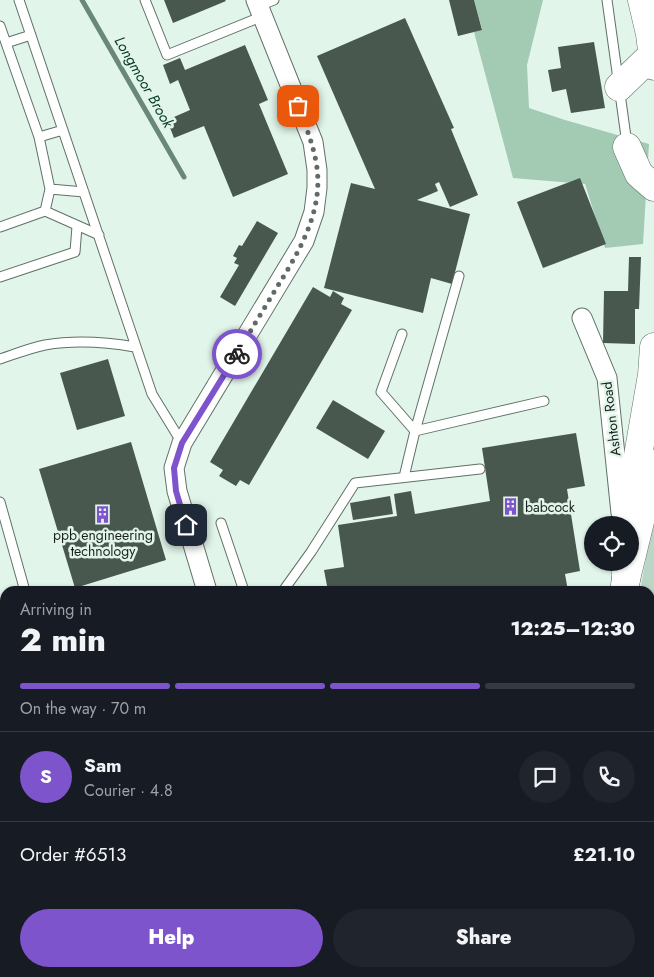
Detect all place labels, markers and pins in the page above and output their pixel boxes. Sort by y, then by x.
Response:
pin [277,85,319,127]
building icon: babcock [501,497,521,517]
place label: babcock [525,497,576,517]
pin [165,504,207,546]
building icon: ppb engineering technology [93,505,113,525]
place label: ppb engineering technology [53,525,153,561]

